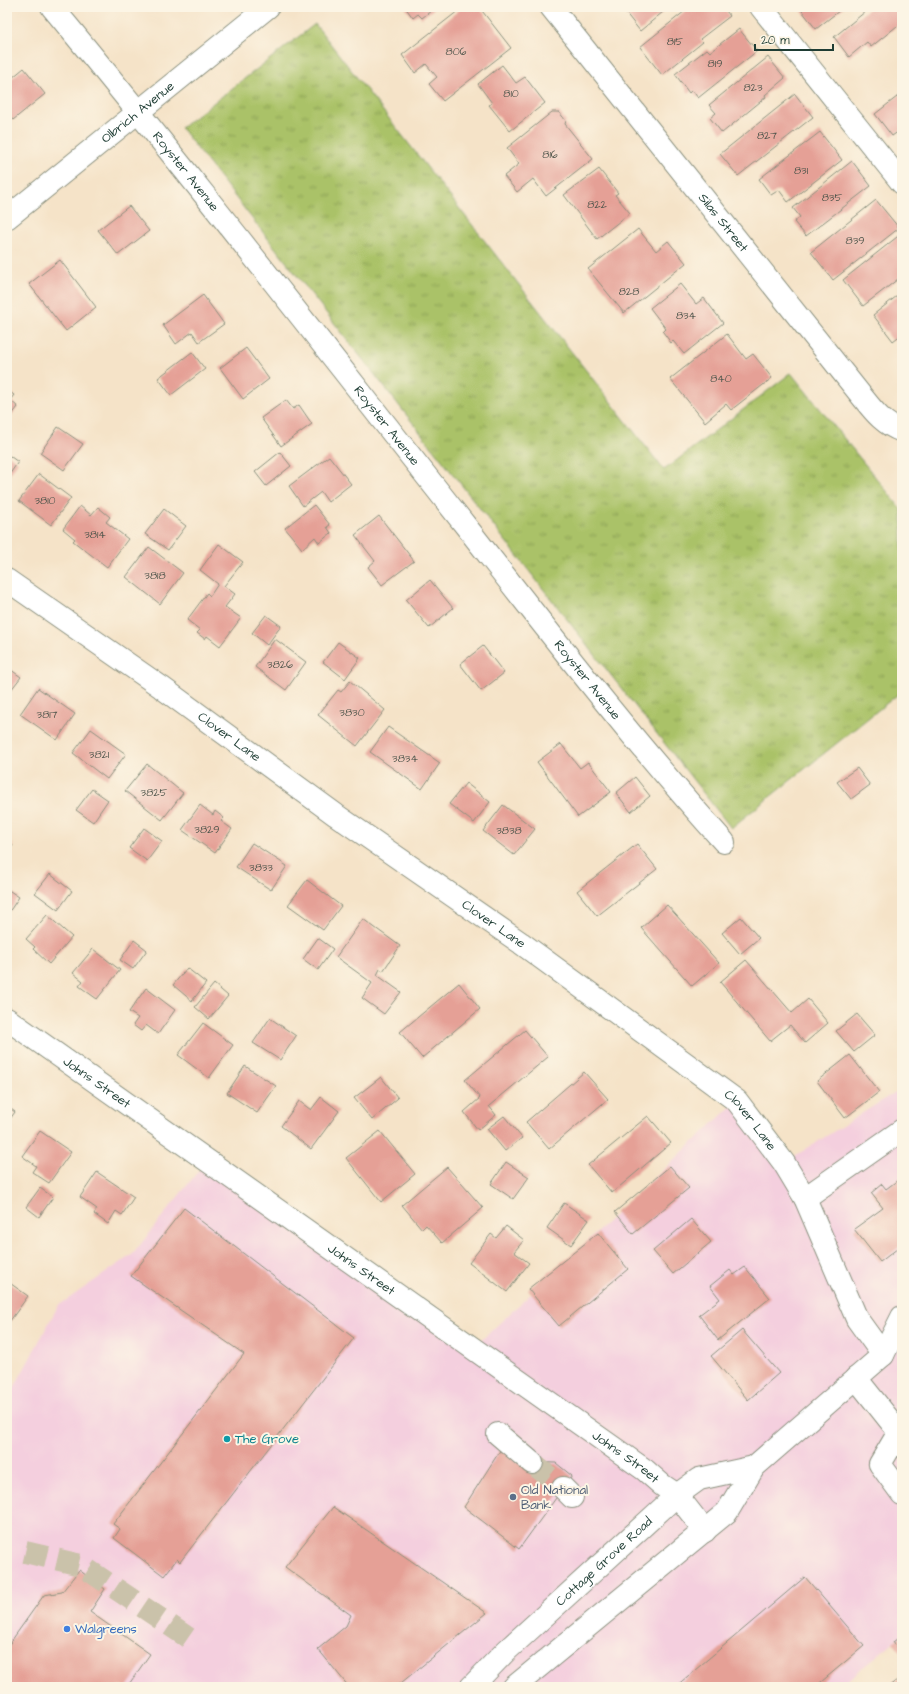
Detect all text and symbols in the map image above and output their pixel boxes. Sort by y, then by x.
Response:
scale bar [755,26,833,52]
text: 20 m [761,32,790,49]
house number: 815 [667,34,683,49]
house number: 806 [446,44,467,59]
house number: 819 [708,56,722,71]
street label: Olbrich Avenue [97,77,178,147]
house number: 823 [743,80,763,95]
house number: 810 [503,86,519,101]
street label: Royster Avenue [148,128,223,215]
house number: 827 [757,128,777,143]
house number: 816 [542,147,558,162]
house number: 831 [794,163,809,178]
street label: Silas Street [694,189,753,257]
house number: 835 [822,190,842,205]
house number: 822 [587,197,608,212]
house number: 839 [846,233,865,248]
house number: 828 [619,284,639,299]
house number: 834 [676,308,697,323]
house number: 840 [710,371,732,386]
street label: Royster Avenue [350,382,424,469]
house number: 3810 [34,493,56,508]
house number: 3814 [84,527,106,542]
house number: 3818 [144,568,166,583]
street label: Royster Avenue [550,636,625,724]
house number: 3826 [267,657,293,672]
house number: 3830 [339,705,365,720]
house number: 3817 [37,707,58,722]
street label: Clover Lane [194,708,264,766]
house number: 3821 [89,747,110,762]
house number: 3834 [392,751,418,766]
house number: 3825 [141,785,168,800]
house number: 3829 [194,822,220,837]
house number: 3838 [496,823,522,838]
house number: 3833 [249,860,273,875]
street label: Clover Lane [458,896,529,952]
street label: Johns Street [59,1052,135,1113]
street label: Clover Lane [720,1086,780,1154]
street label: Johns Street [324,1239,399,1300]
street label: Johns Street [588,1426,664,1488]
place label: The Grove [235,1430,299,1448]
marker: The Grove [222,1434,232,1444]
place label: Old National Bank [521,1481,588,1514]
marker: Old National Bank [508,1492,518,1502]
street label: Cottage Grove Road [552,1512,657,1610]
place label: Walgreens [75,1620,137,1639]
marker: Walgreens [62,1624,72,1634]

